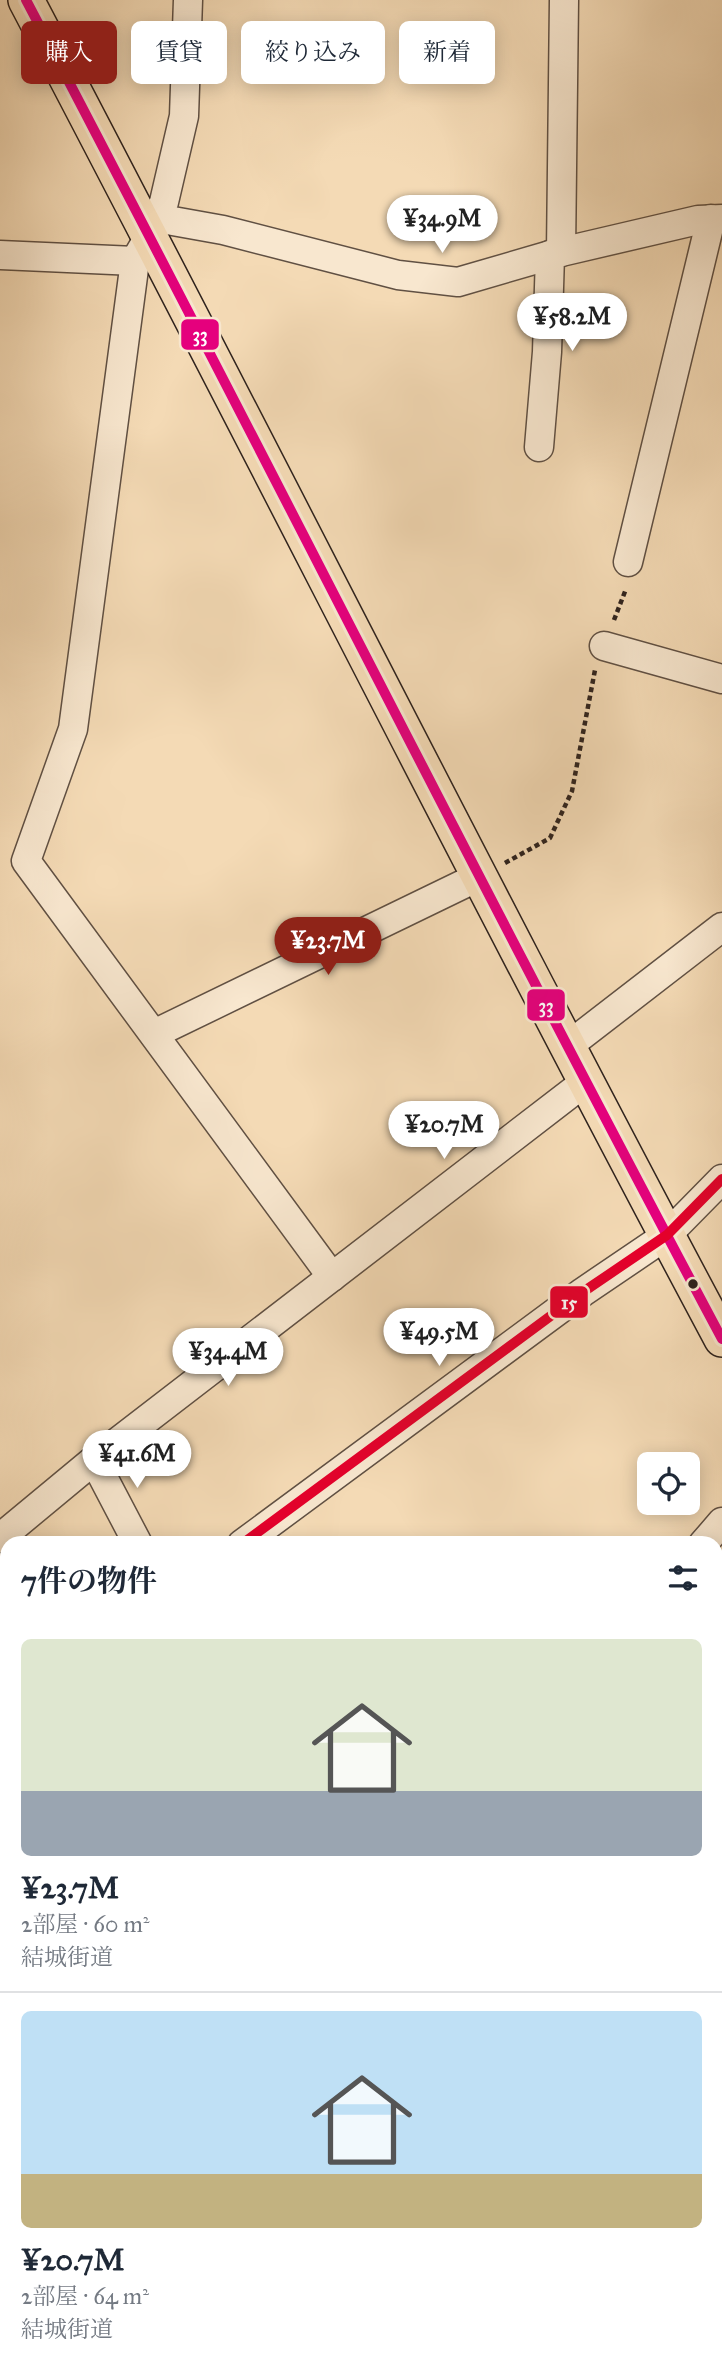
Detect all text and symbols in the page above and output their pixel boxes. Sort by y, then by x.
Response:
chip: 購入 [21,21,117,84]
chip: 賃貸 [131,21,227,84]
chip: 絞り込み [241,21,385,84]
chip: 新着 [399,21,495,84]
pin: ¥34.9M [385,196,499,255]
text: ¥34.9M [403,204,481,232]
pin: ¥58.2M [515,294,629,353]
text: ¥58.2M [533,302,611,330]
line badge: 33 [180,318,220,351]
text: 33 [192,323,208,347]
pin: ¥23.7M [271,918,385,977]
text: ¥23.7M [290,926,366,954]
line badge: 33 [526,988,566,1022]
text: 33 [538,994,554,1018]
pin: ¥20.7M [387,1102,501,1161]
text: ¥20.7M [404,1110,484,1138]
unlabelled marker [686,1277,700,1291]
line badge: 15 [549,1285,589,1319]
text: 15 [561,1291,577,1314]
pin: ¥49.5M [382,1308,496,1368]
text: ¥49.5M [399,1317,479,1345]
pin: ¥34.4M [171,1328,285,1388]
text: ¥34.4M [188,1337,268,1365]
pin: ¥41.6M [80,1430,194,1490]
text: ¥41.6M [98,1439,176,1467]
map controls [637,1452,700,1515]
button: locate [637,1452,700,1515]
icon: filters [664,1559,702,1597]
text: 7件の物件 [21,1563,157,1599]
icon: home [299,1685,425,1811]
text: ¥23.7M [21,1870,119,1906]
text: 2部屋 · 60 m² [21,1910,149,1938]
text: 結城街道 [21,1943,113,1971]
icon: home [299,2057,425,2183]
text: ¥20.7M [21,2242,124,2278]
text: 2部屋 · 64 m² [21,2282,149,2310]
text: 結城街道 [21,2315,113,2343]

